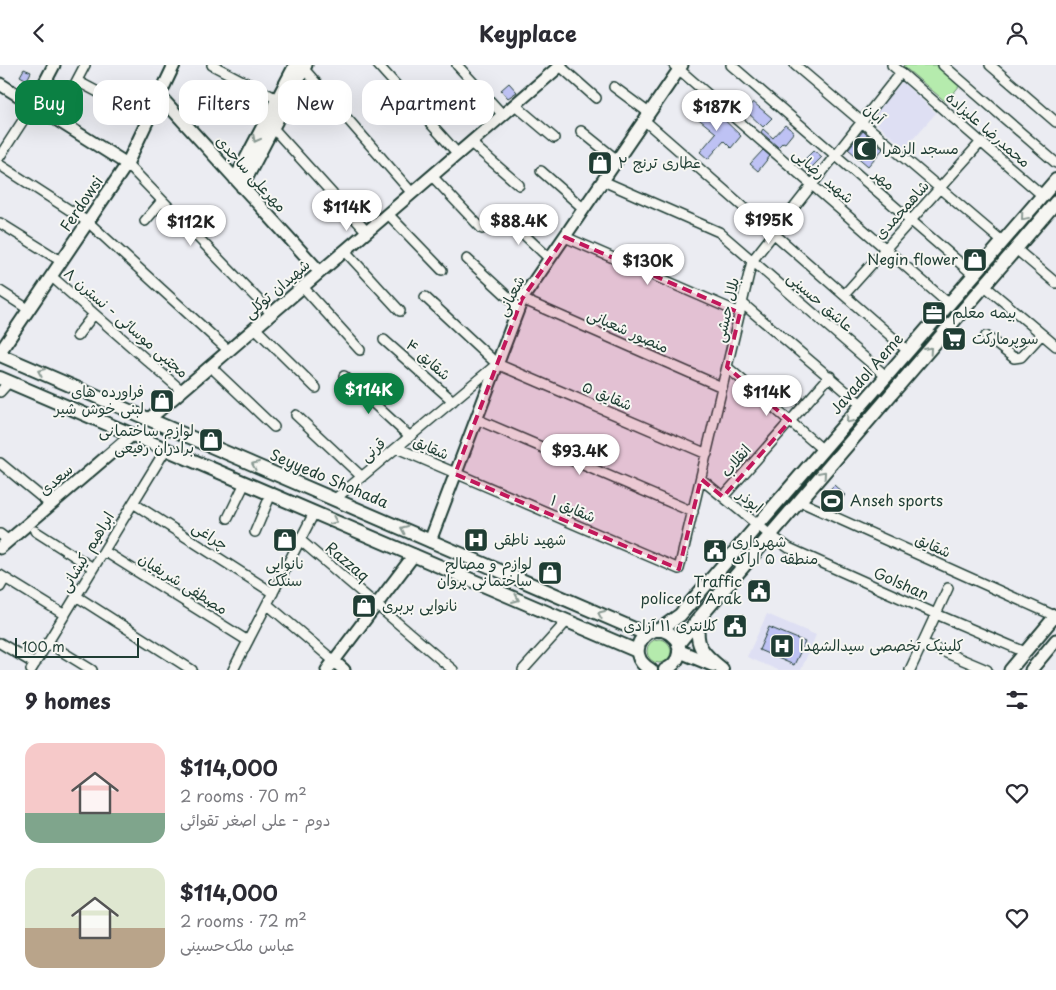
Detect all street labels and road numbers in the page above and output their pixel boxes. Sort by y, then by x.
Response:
street label: محمدرضا علیزاده [942,85,1036,172]
street label: آبان [859,97,892,129]
street label: مهرعلی ساجدی [211,129,293,217]
street label: شهید رضایی [788,142,860,208]
street label: مهر [867,161,901,195]
street label: Ferdowsi [54,171,108,236]
street label: شاهمحمدی [868,174,934,244]
street label: شهیدان توکلی [238,253,314,323]
street label: مجتبی موسائی - نسترن ۸ [60,261,194,383]
street label: عاشق حسینی [783,266,859,336]
street label: شعبانی [490,271,530,320]
street label: بلال حبشی [707,275,744,344]
street label: منصور شعبانی [584,301,673,358]
street label: Javadol Aeme [824,327,908,419]
street label: شقایق ۴ [401,333,457,385]
street label: شقایق ۵ [579,374,636,415]
street label: شقایق [410,429,453,465]
street label: قرنی [354,431,390,466]
street label: انقلاب [714,438,756,482]
street label: Seyyedo Shohada [267,442,393,513]
street label: سعدی [33,457,77,500]
street label: ابوذر [732,482,769,518]
street label: شقایق ۱ [547,488,600,527]
street label: ابراهیم کیشانی [53,506,121,597]
street label: چراغی [188,515,233,555]
street label: شقایق [912,527,955,563]
street label: Razzaq [321,536,375,586]
street label: مصطفی شریفیان [135,546,233,619]
street label: Golshan [870,560,933,605]

